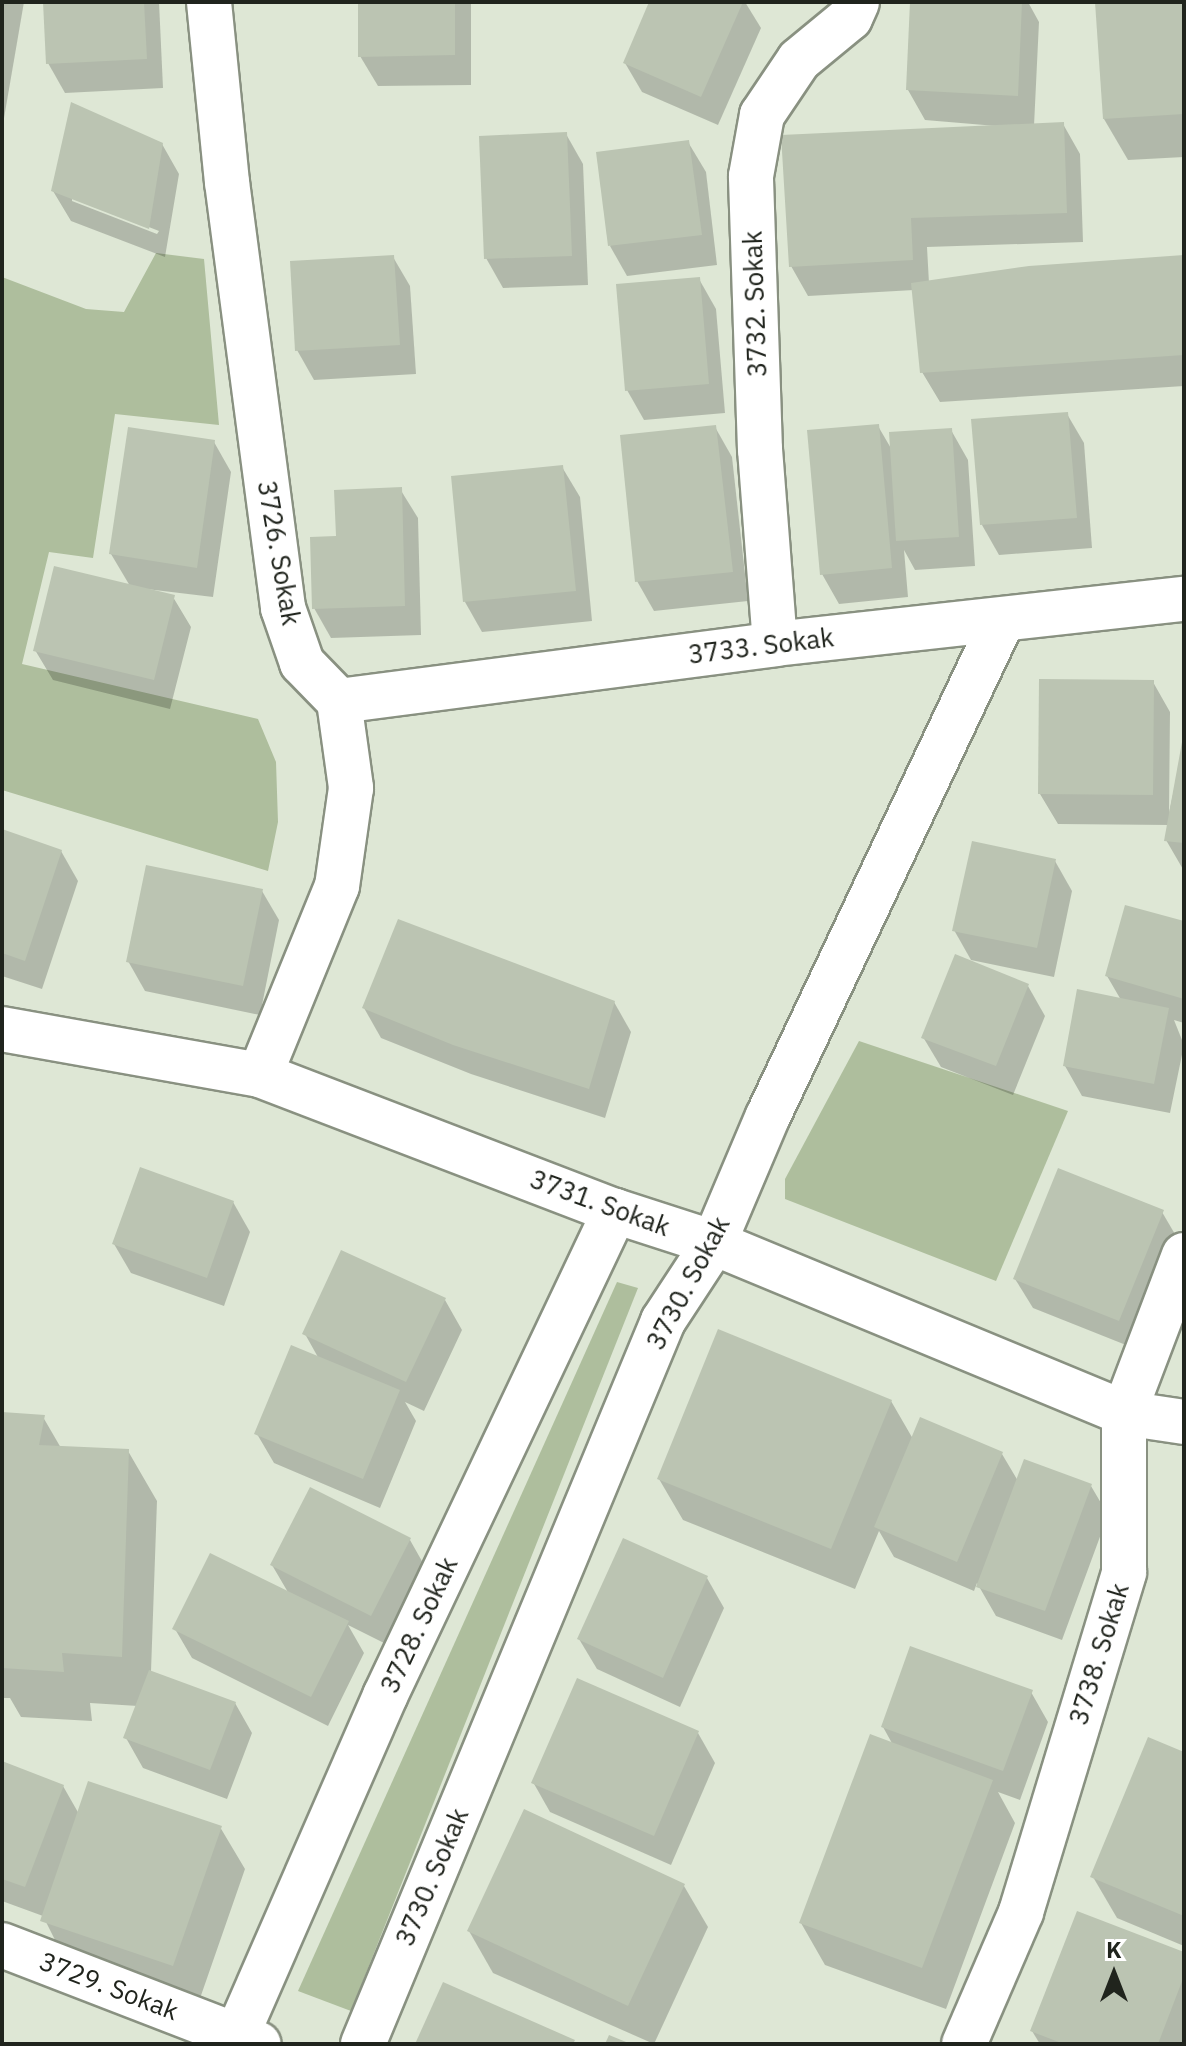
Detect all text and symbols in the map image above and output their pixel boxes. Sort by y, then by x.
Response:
street label: 3732. Sokak [737,230,773,378]
street label: 3726. Sokak [251,478,307,628]
street label: 3733. Sokak [686,622,836,670]
street label: 3731. Sokak [526,1163,674,1243]
street label: 3730. Sokak [640,1211,736,1355]
street label: 3728. Sokak [374,1552,464,1698]
street label: 3738. Sokak [1063,1579,1135,1729]
street label: 3730. Sokak [389,1804,475,1950]
north arrow [1074,1934,1154,2014]
text: K [1106,1935,1122,1964]
street label: 3729. Sokak [35,1945,183,2027]

